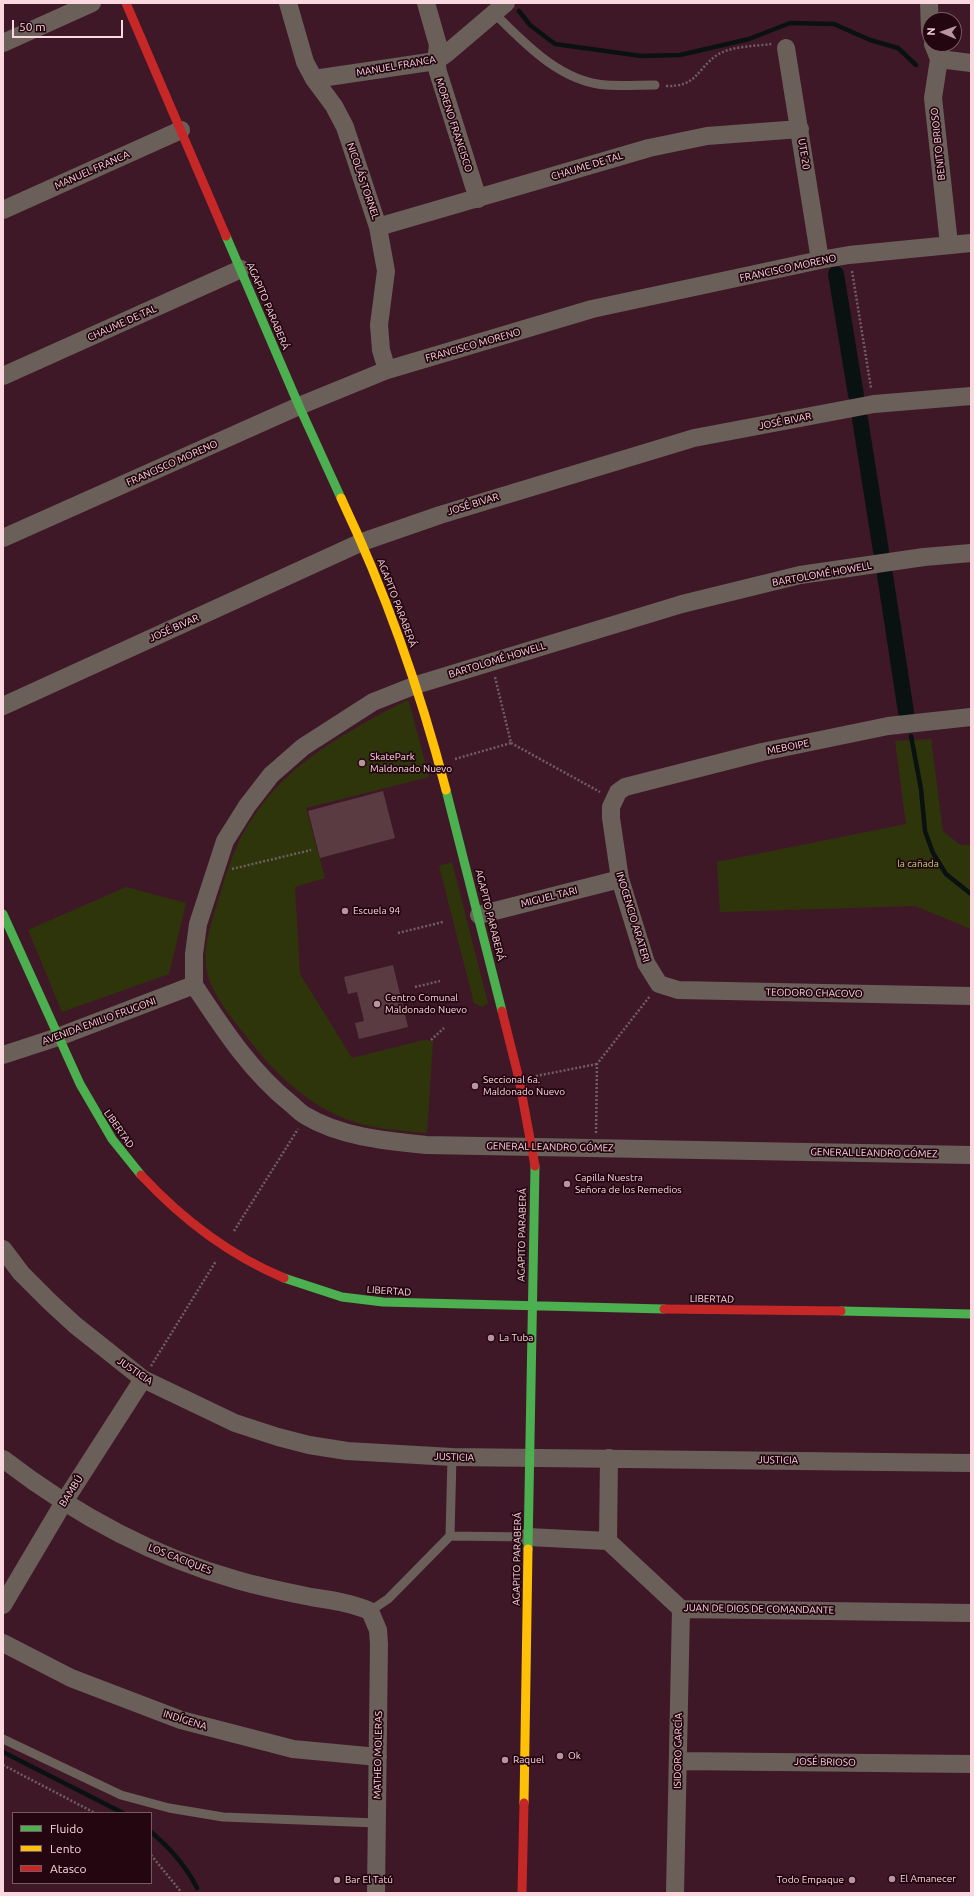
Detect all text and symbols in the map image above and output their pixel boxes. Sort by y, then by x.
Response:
scale bar [14,12,125,38]
north arrow [922,12,962,52]
text: 50 m [19,20,46,33]
text: N [925,27,937,36]
street label: MANUEL FRANCA [355,53,437,79]
street label: MORENO FRANCISCO [433,76,475,174]
street label: BENITO BRIOSO [928,107,948,181]
street label: UTE 20 [796,137,812,171]
street label: NICOLÁS TORNEL [344,141,382,221]
street label: MANUEL FRANCA [53,148,131,192]
street label: CHAUME DE TAL [550,149,624,183]
street label: FRANCISCO MORENO [739,252,837,284]
street label: AGAPITO PARABERÁ [244,261,292,351]
street label: CHAUME DE TAL [86,302,158,344]
street label: FRANCISCO MORENO [424,326,522,364]
street label: JOSÉ BIVAR [758,410,812,432]
street label: FRANCISCO MORENO [125,437,219,489]
street label: JOSÉ BIVAR [446,490,500,518]
street label: AGAPITO PARABERÁ [375,557,419,649]
street label: BARTOLOMÉ HOWELL [771,559,873,589]
street label: JOSÉ BIVAR [147,612,201,644]
street label: BARTOLOMÉ HOWELL [447,639,547,681]
street label: MEBOIPE [766,737,810,757]
place label: SkatePark Maldonado Nuevo [370,751,452,774]
marker: SkatePark Maldonado Nuevo [357,758,367,768]
park label: la cañada [897,858,939,870]
street label: AGAPITO PARABERÁ [473,868,507,962]
street label: INOCENCIO ARATERI [614,870,652,964]
street label: MIGUEL TARI [519,884,579,910]
place label: Escuela 94 [353,905,400,917]
marker: Escuela 94 [340,906,350,916]
street label: TEODORO CHACOVO [765,986,863,1000]
place label: Centro Comunal Maldonado Nuevo [385,992,467,1016]
street label: AVENIDA EMILIO FRUGONI [40,995,158,1047]
marker: Centro Comunal Maldonado Nuevo [372,999,382,1009]
place label: Seccional 6a. Maldonado Nuevo [483,1074,565,1098]
marker: Seccional 6a. Maldonado Nuevo [470,1081,480,1091]
street label: LIBERTAD [101,1107,137,1151]
street label: GENERAL LEANDRO GÓMEZ [486,1140,614,1154]
street label: GENERAL LEANDRO GÓMEZ [810,1146,938,1160]
place label: Capilla Nuestra Señora de los Remedios [575,1172,682,1196]
marker: Capilla Nuestra Señora de los Remedios [562,1179,572,1189]
street label: AGAPITO PARABERÁ [515,1188,529,1282]
street label: LIBERTAD [366,1283,412,1299]
street label: LIBERTAD [690,1293,734,1305]
place label: La Tuba [499,1332,534,1344]
marker: La Tuba [486,1333,496,1343]
street label: JUSTICIA [115,1355,155,1387]
street label: JUSTICIA [434,1450,474,1464]
street label: JUSTICIA [758,1454,798,1466]
street label: BAMBÚ [57,1473,85,1509]
street label: AGAPITO PARABERÁ [510,1512,524,1606]
street label: LOS CACIQUES [147,1541,213,1577]
street label: JUAN DE DIOS DE COMANDANTE [684,1602,834,1616]
street label: INDÍGENA [162,1708,208,1732]
street label: MATHEO MOLERAS [371,1711,385,1799]
street label: ISIDORO GARCÍA [671,1713,685,1789]
place label: Ok [568,1750,581,1762]
marker: Ok [555,1751,565,1761]
place label: Raquel [513,1754,544,1766]
marker: Raquel [500,1755,510,1765]
street label: JOSÉ BRIOSO [794,1755,856,1769]
legend [12,1812,152,1884]
text: Fluido [50,1822,83,1835]
text: Lento [50,1842,81,1855]
text: Atasco [50,1862,86,1875]
place label: El Amanecer [900,1873,956,1885]
place label: Bar El Tatú [345,1874,393,1886]
place label: Todo Empaque [777,1874,844,1886]
marker: El Amanecer [887,1874,897,1884]
marker: Bar El Tatú [332,1875,342,1885]
marker: Todo Empaque [847,1875,857,1885]

